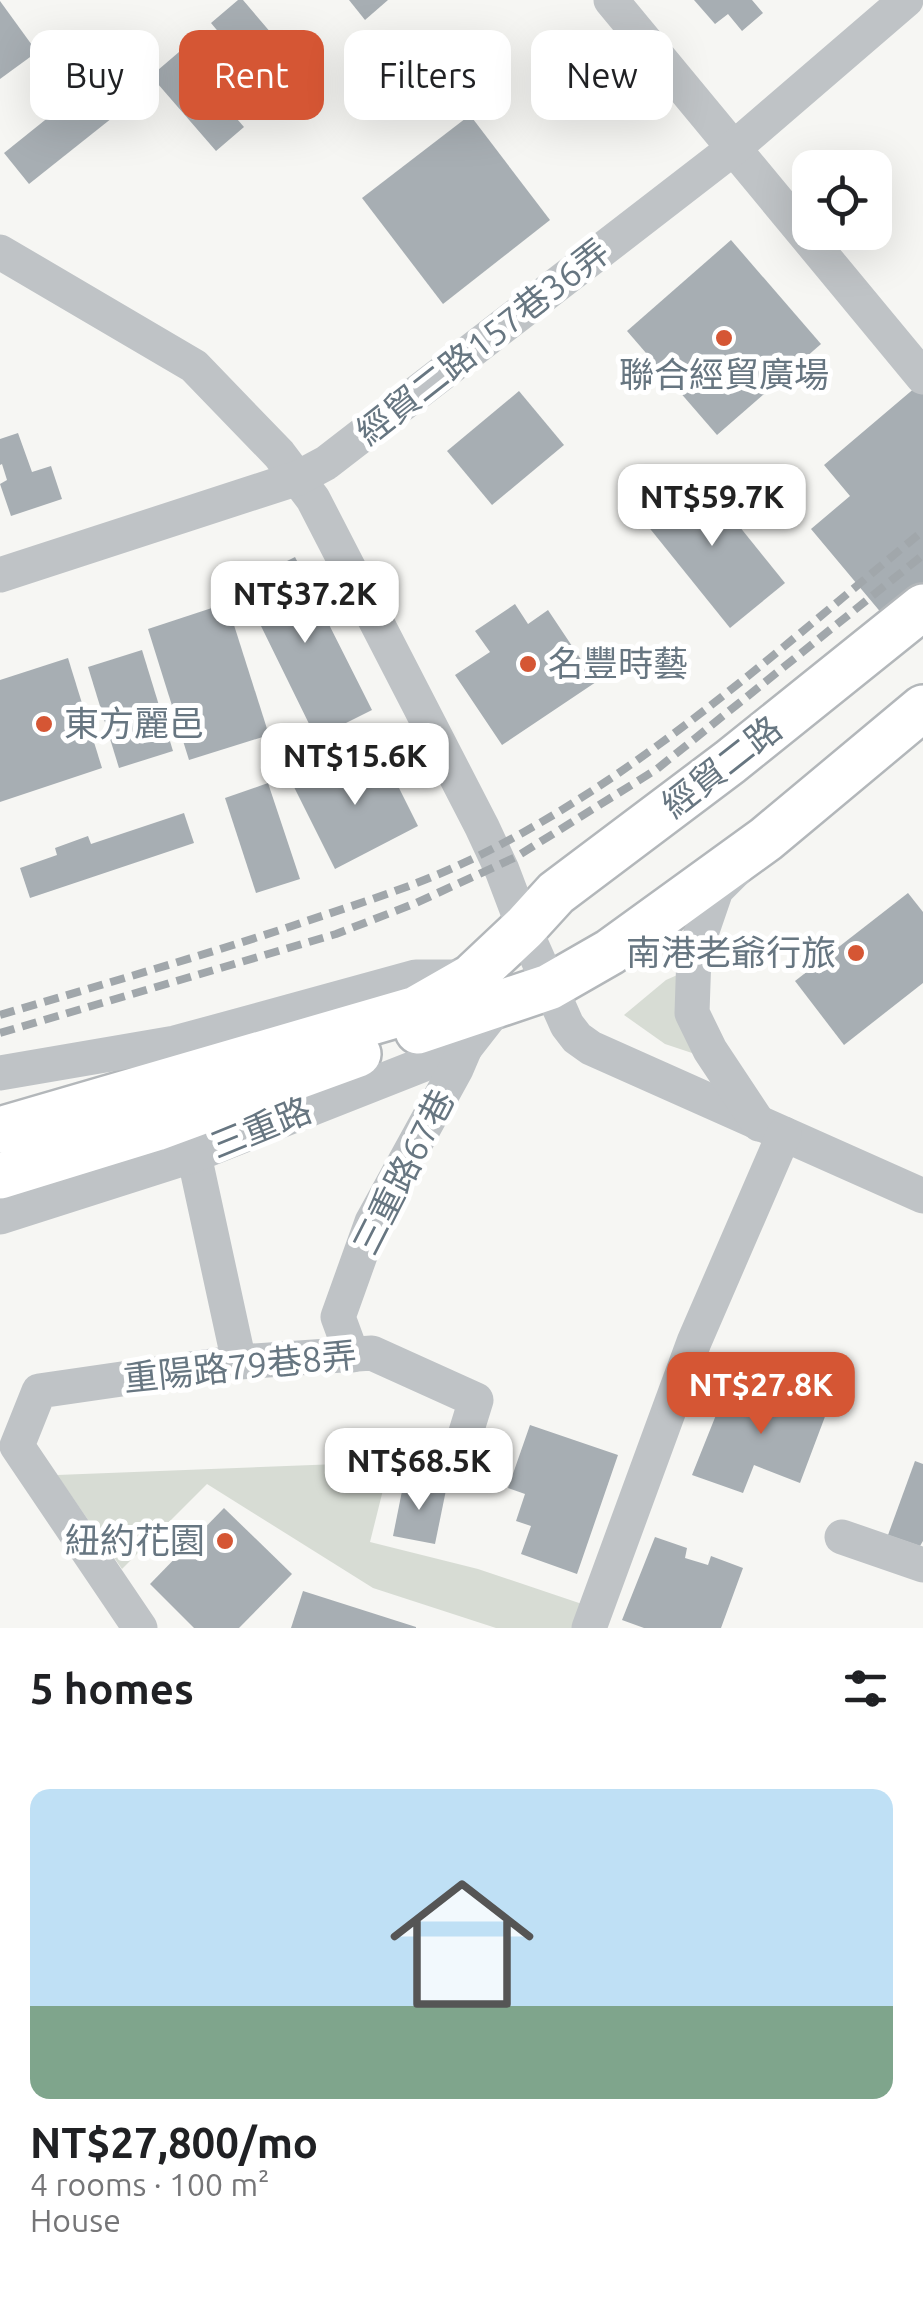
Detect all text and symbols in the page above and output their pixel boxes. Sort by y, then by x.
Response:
chip: Buy [30,30,159,120]
chip: Rent [179,30,324,120]
chip: Filters [344,30,511,120]
chip: New [531,30,673,120]
map controls [792,150,892,250]
button: locate [792,150,892,250]
street label: 經貿二路157巷36弄 [348,230,616,452]
marker: 聯合經貿廣場 [713,327,735,349]
place label: 聯合經貿廣場 [619,354,829,394]
pin: NT$59.7K [609,464,815,549]
text: NT$59.7K [640,478,784,514]
pin: NT$37.2K [202,561,408,646]
text: NT$37.2K [233,575,377,611]
place label: 名豐時藝 [548,643,688,683]
marker: 名豐時藝 [517,653,539,675]
place label: 東方麗邑 [64,703,204,743]
street label: 經貿二路 [654,707,789,825]
marker: 東方麗邑 [33,713,55,735]
pin: NT$15.6K [252,723,458,808]
text: NT$15.6K [283,737,427,773]
place label: 南港老爺行旅 [626,932,836,972]
marker: 南港老爺行旅 [845,942,867,964]
street label: 三重路67巷 [345,1083,462,1261]
street label: 三重路 [204,1089,317,1165]
street label: 重陽路79巷8弄 [121,1334,358,1398]
pin: NT$27.8K [658,1352,864,1437]
text: NT$27.8K [689,1366,833,1402]
pin: NT$68.5K [316,1428,522,1513]
text: NT$68.5K [347,1442,491,1478]
place label: 紐約花園 [65,1520,205,1560]
marker: 紐約花園 [214,1530,236,1552]
icon: filters [838,1661,893,1716]
text: 5 homes [30,1665,194,1712]
icon: home [372,1854,552,2034]
text: NT$27,800/mo [30,2119,318,2166]
text: 4 rooms · 100 m² [30,2166,270,2202]
text: House [30,2202,121,2238]

